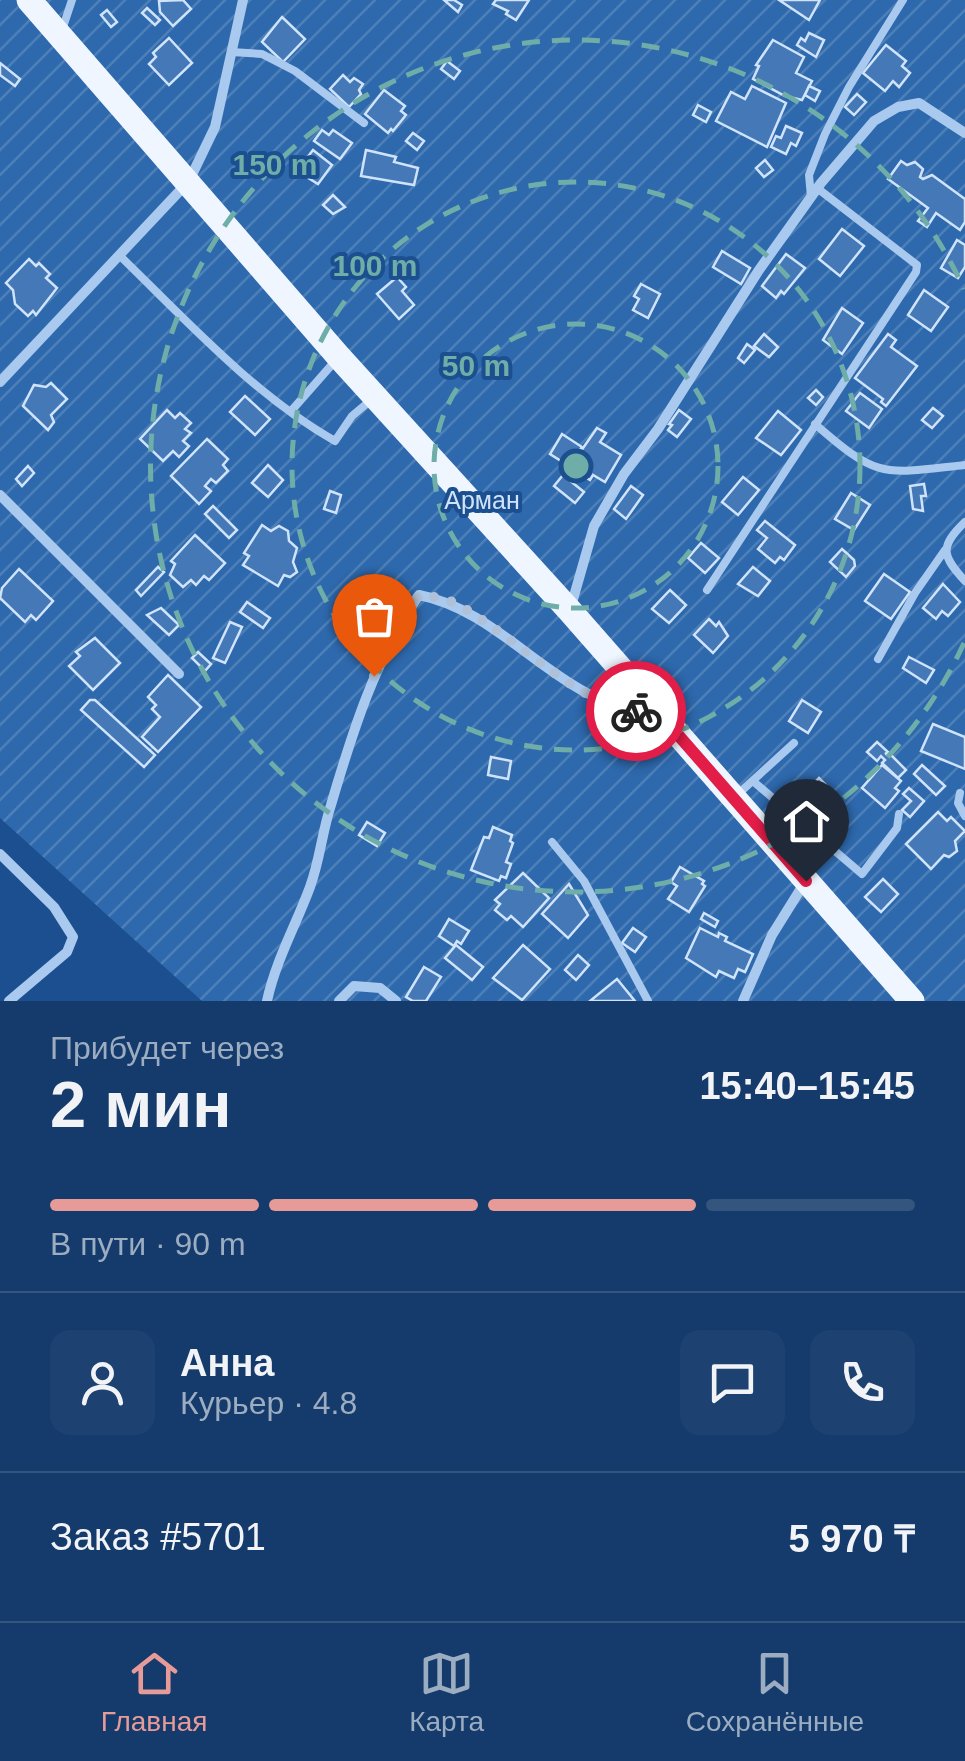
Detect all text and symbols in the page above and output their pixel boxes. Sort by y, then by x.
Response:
text: 150 m [232,148,318,181]
text: 100 m [332,249,418,282]
text: 50 m [442,349,510,382]
centre of rings [558,448,594,484]
park label: Арман [444,486,520,514]
pin [332,574,417,677]
icon: bag [347,589,402,644]
courier [586,661,686,761]
icon: bike [609,684,664,739]
pin [764,779,849,882]
icon: home [779,794,834,849]
text: Прибудет через [50,1030,284,1066]
text: 15:40–15:45 [699,1065,915,1107]
text: 2 мин [50,1068,232,1141]
text: В пути · 90 m [50,1226,246,1262]
button: person [50,1330,155,1435]
button: chat [680,1330,785,1435]
button: phone [810,1330,915,1435]
text: Анна [180,1342,274,1384]
text: Курьер · 4.8 [180,1385,357,1421]
text: Заказ #5701 [50,1516,266,1558]
text: 5 970 ₸ [789,1518,915,1560]
tab: Главная [101,1646,207,1738]
tab: Карта [409,1646,484,1738]
tab: Сохранённые [686,1646,864,1738]

